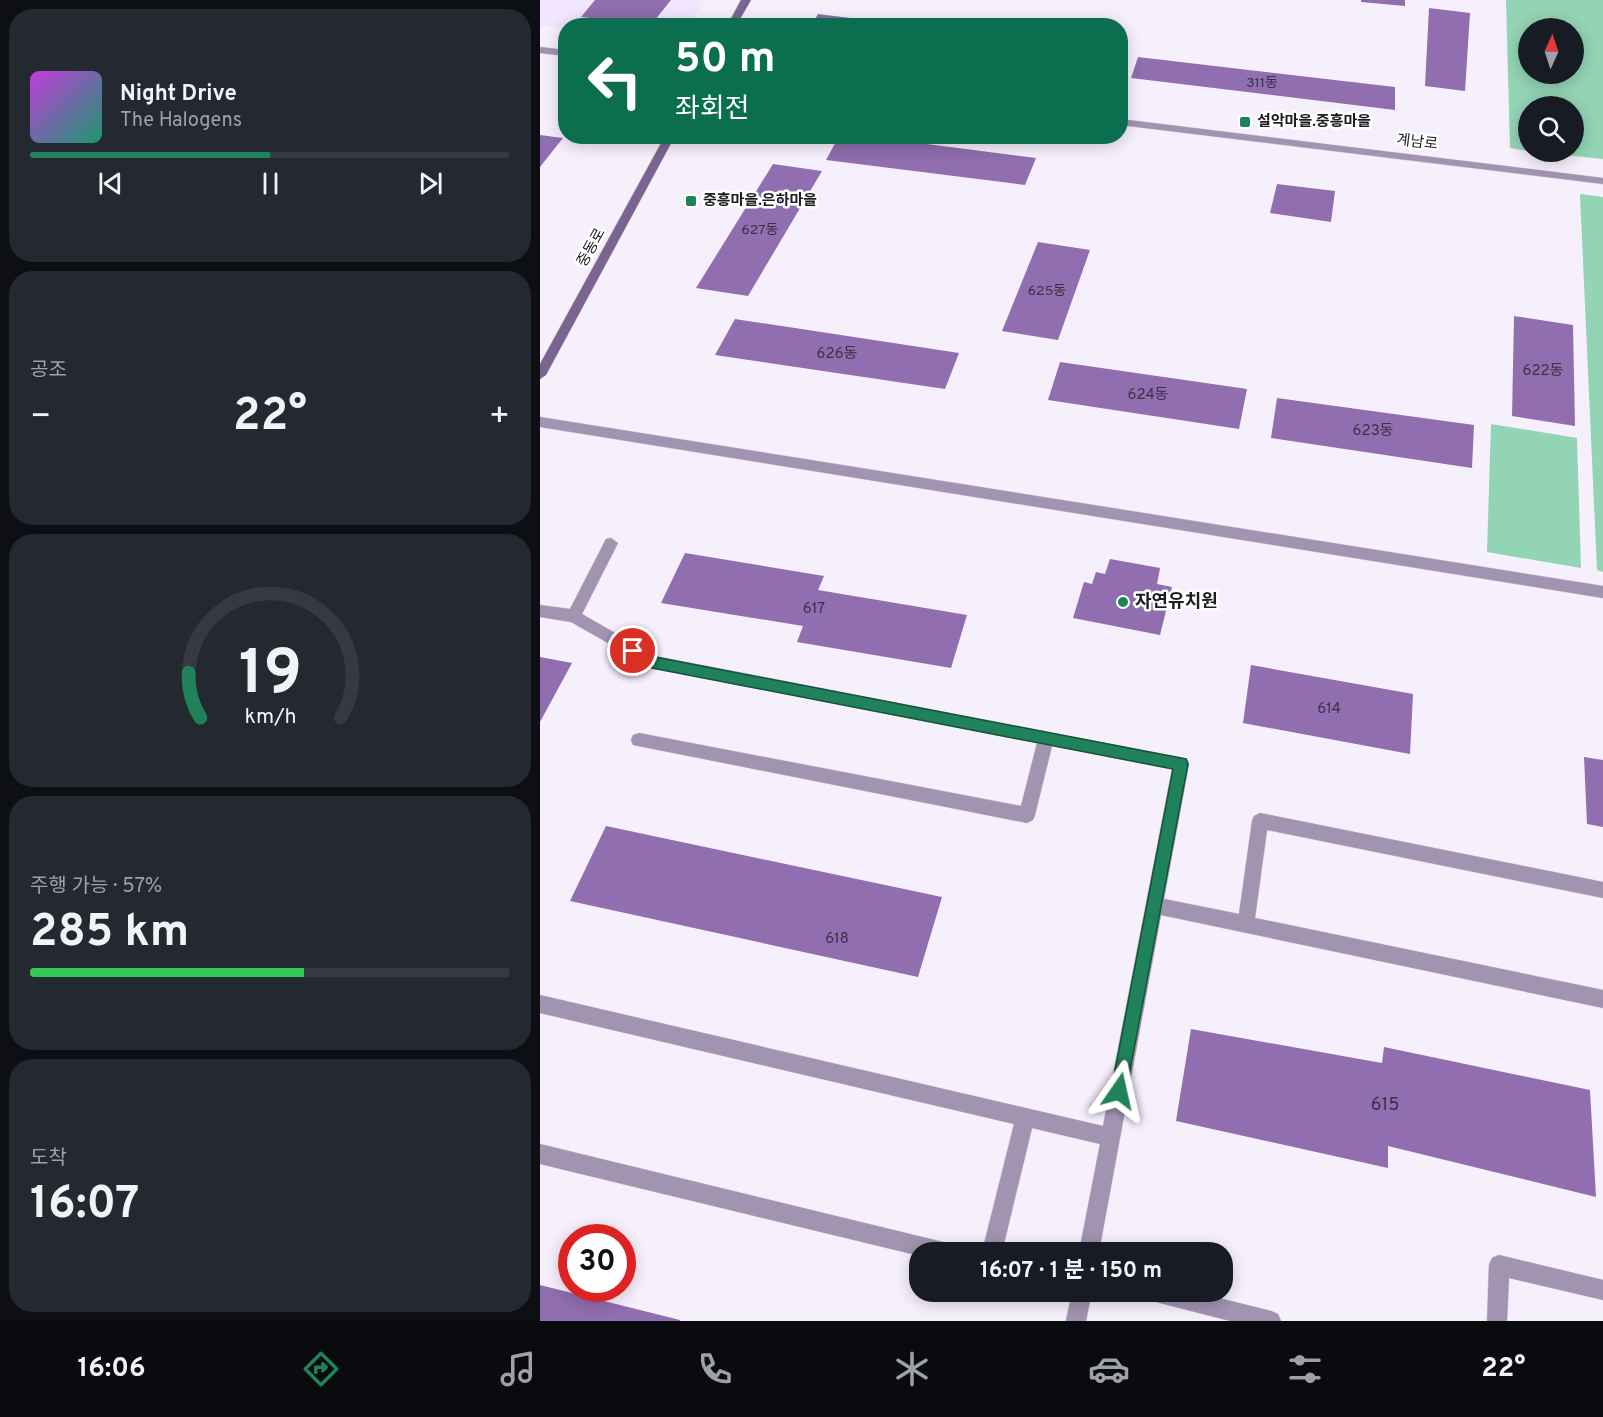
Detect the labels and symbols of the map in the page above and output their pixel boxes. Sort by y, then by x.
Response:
north arrow [1518,18,1584,84]
house number: 311동 [1246,75,1278,92]
place label: 설악마을.중흥마을 [1257,113,1371,132]
marker: 설악마을.중흥마을 [1238,115,1252,129]
street label: 계남로 [1395,131,1439,155]
place label: 중흥마을.은하마을 [703,192,817,211]
marker: 중흥마을.은하마을 [684,194,698,208]
house number: 627동 [742,222,779,239]
street label: 중동로 [574,225,610,271]
house number: 625동 [1028,283,1066,300]
house number: 626동 [817,345,857,364]
house number: 622동 [1522,362,1564,381]
house number: 624동 [1127,386,1169,405]
house number: 623동 [1353,422,1393,441]
place label: 자연유치원 [1135,591,1218,614]
marker: 자연유치원 [1116,595,1130,609]
house number: 617 [803,600,825,619]
pin [607,625,658,676]
house number: 614 [1317,700,1341,719]
house number: 618 [825,930,849,949]
position arrow [1087,1059,1151,1123]
house number: 615 [1371,1094,1399,1117]
speed limit sign: 30 [558,1224,636,1302]

